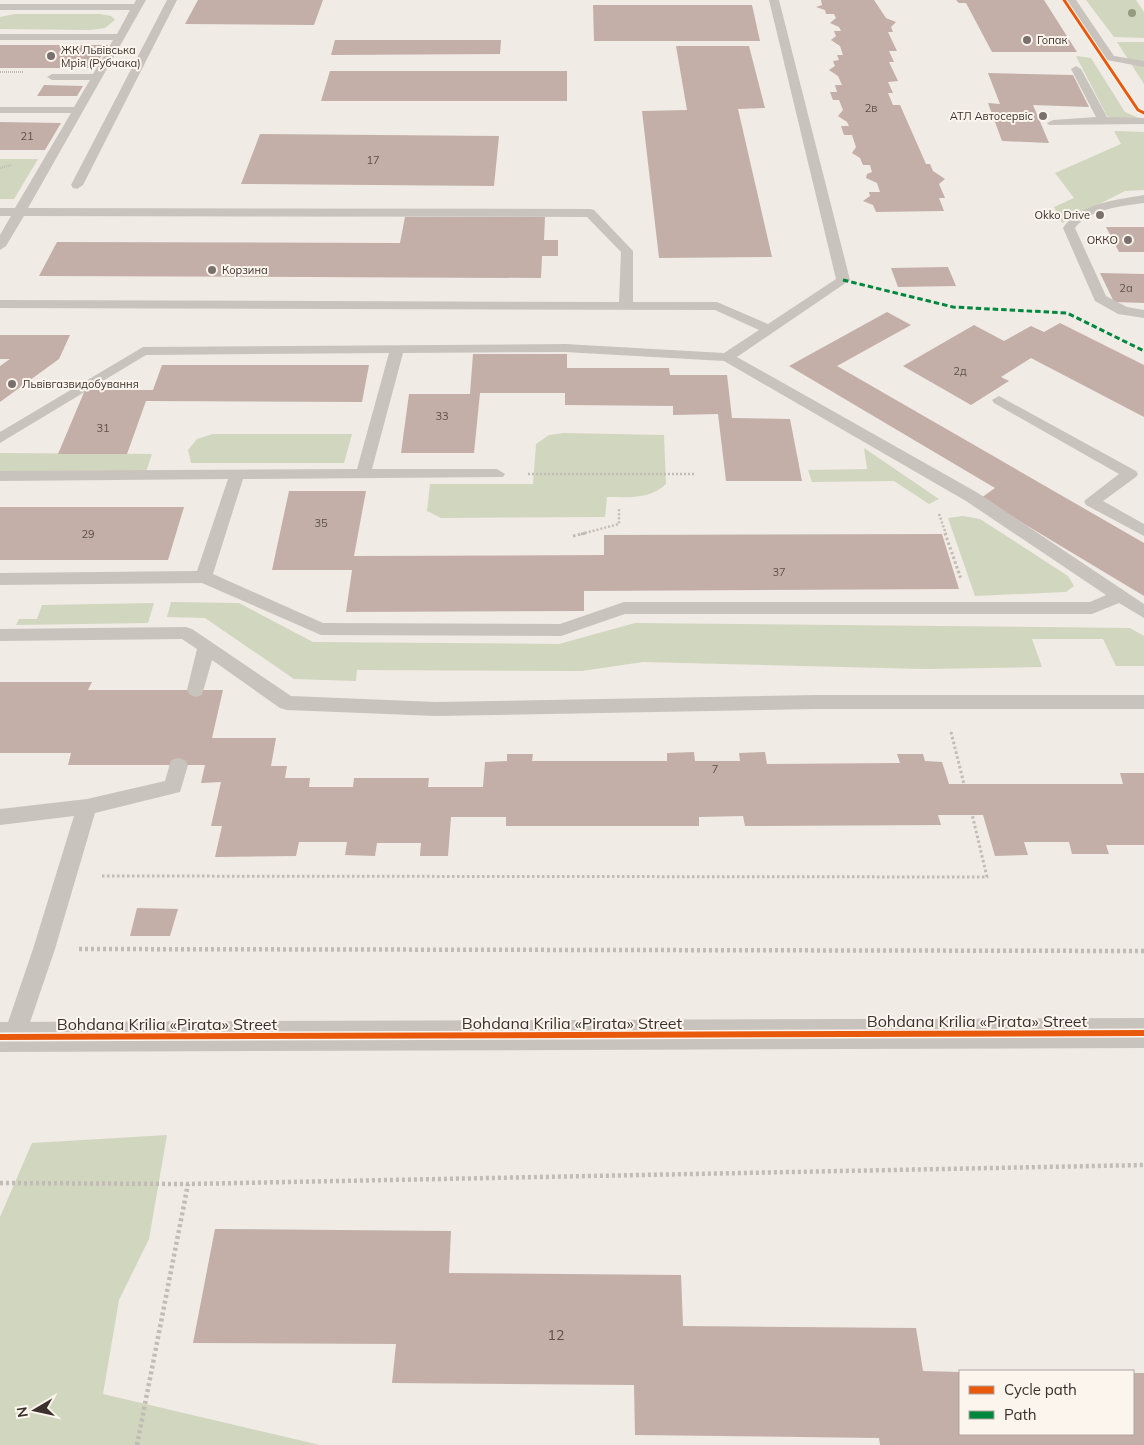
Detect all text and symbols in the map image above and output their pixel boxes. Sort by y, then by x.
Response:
place label: Гопак [1037,33,1067,47]
marker: Гопак [1021,34,1033,46]
place label: ЖК Львівська Мрія (Рубчака) [61,43,141,70]
marker: ЖК Львівська Мрія (Рубчака) [45,50,57,62]
house number: 2в [865,101,877,115]
place label: АТЛ Автосервіс [950,109,1033,123]
marker: АТЛ Автосервіс [1037,110,1049,122]
house number: 21 [20,129,34,143]
house number: 17 [366,153,380,167]
place label: Okko Drive [1035,208,1090,222]
marker: Okko Drive [1094,209,1106,221]
place label: ОККО [1087,233,1118,247]
marker: ОККО [1122,234,1134,246]
place label: Корзина [222,263,268,277]
marker: Корзина [206,264,218,276]
house number: 2а [1119,281,1133,295]
house number: 2д [953,364,967,378]
place label: Львівгазвидобування [22,377,139,391]
marker: Львівгазвидобування [6,378,18,390]
house number: 33 [435,409,449,423]
house number: 31 [96,421,110,435]
house number: 35 [314,516,328,530]
house number: 29 [81,527,95,541]
house number: 37 [772,565,786,579]
house number: 7 [712,762,718,776]
street label: Bohdana Krilia «Pirata» Street [867,1011,1088,1031]
street label: Bohdana Krilia «Pirata» Street [462,1013,683,1033]
street label: Bohdana Krilia «Pirata» Street [57,1014,278,1034]
house number: 12 [548,1326,564,1344]
legend [959,1370,1134,1435]
text: Cycle path [1004,1380,1077,1399]
north arrow [10,1385,60,1435]
text: N [12,1405,32,1419]
text: Path [1004,1405,1036,1424]

